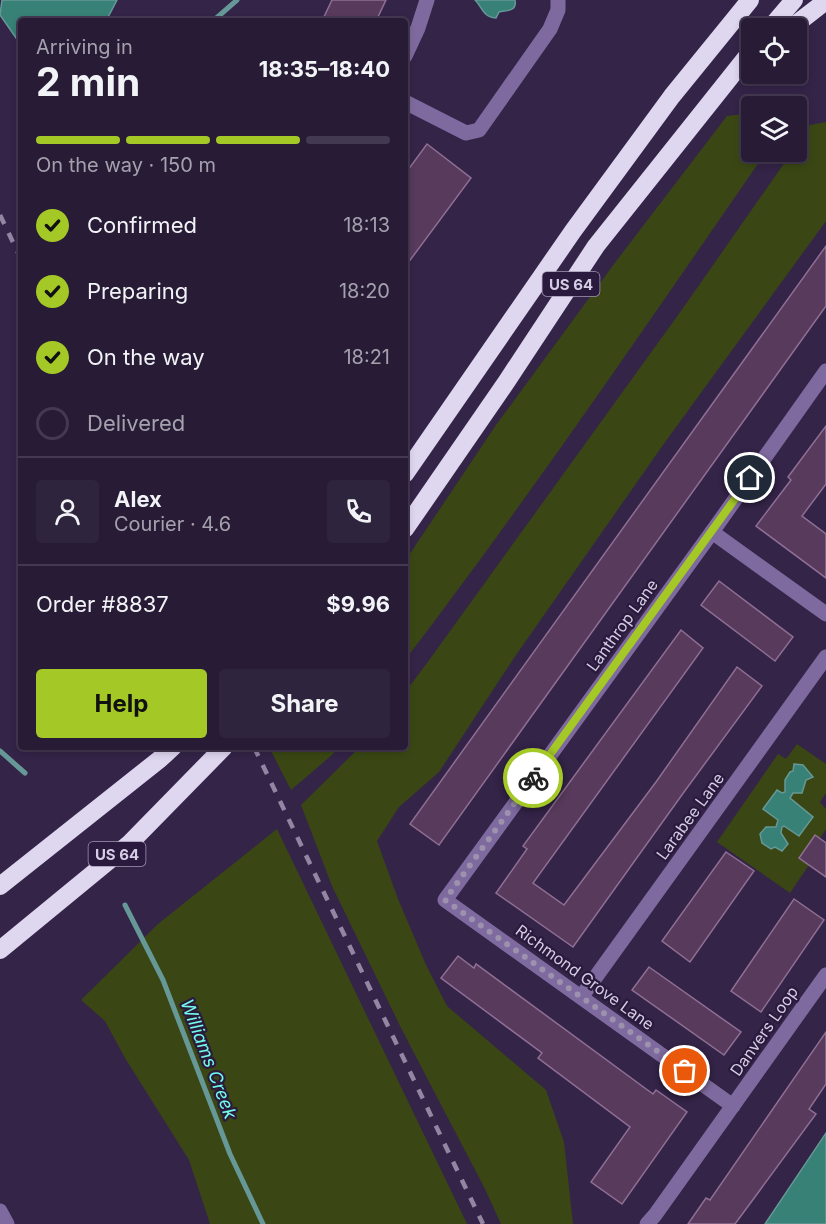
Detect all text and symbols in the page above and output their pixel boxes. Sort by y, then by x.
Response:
map controls [741,18,807,162]
button: locate [741,18,807,84]
text: Arriving in [36,35,133,59]
text: 18:35–18:40 [259,56,390,82]
text: 2 min [36,58,140,105]
button: layers [741,96,807,162]
text: On the way · 150 m [36,153,216,177]
icon: check [36,209,69,242]
text: Confirmed [87,212,197,238]
text: 18:13 [343,213,390,237]
road number: US 64 [542,272,600,296]
icon: check [36,275,69,308]
text: Preparing [87,278,188,304]
text: 18:20 [339,279,390,303]
icon: check [36,341,69,374]
text: On the way [87,344,205,370]
text: 18:21 [343,345,390,369]
text: Delivered [87,410,185,436]
pin [724,452,775,503]
icon: home [733,461,766,494]
button: person [36,480,99,543]
button: phone [327,480,390,543]
text: Alex [114,486,162,512]
text: Courier · 4.6 [114,512,231,536]
street label: Lanthrop Lane [582,575,662,675]
text: Order #8837 [36,591,169,617]
text: $9.96 [326,591,390,617]
button: Help [36,669,207,738]
button: Share [219,669,390,738]
courier [503,748,563,808]
icon: bike [517,762,550,795]
street label: Larabee Lane [652,769,728,863]
road number: US 64 [88,842,146,866]
street label: Richmond Grove Lane [512,920,658,1034]
street label: Danvers Loop [726,982,802,1080]
water label: Williams Creek [176,996,242,1123]
pin [659,1045,710,1096]
icon: bag [668,1054,701,1087]

